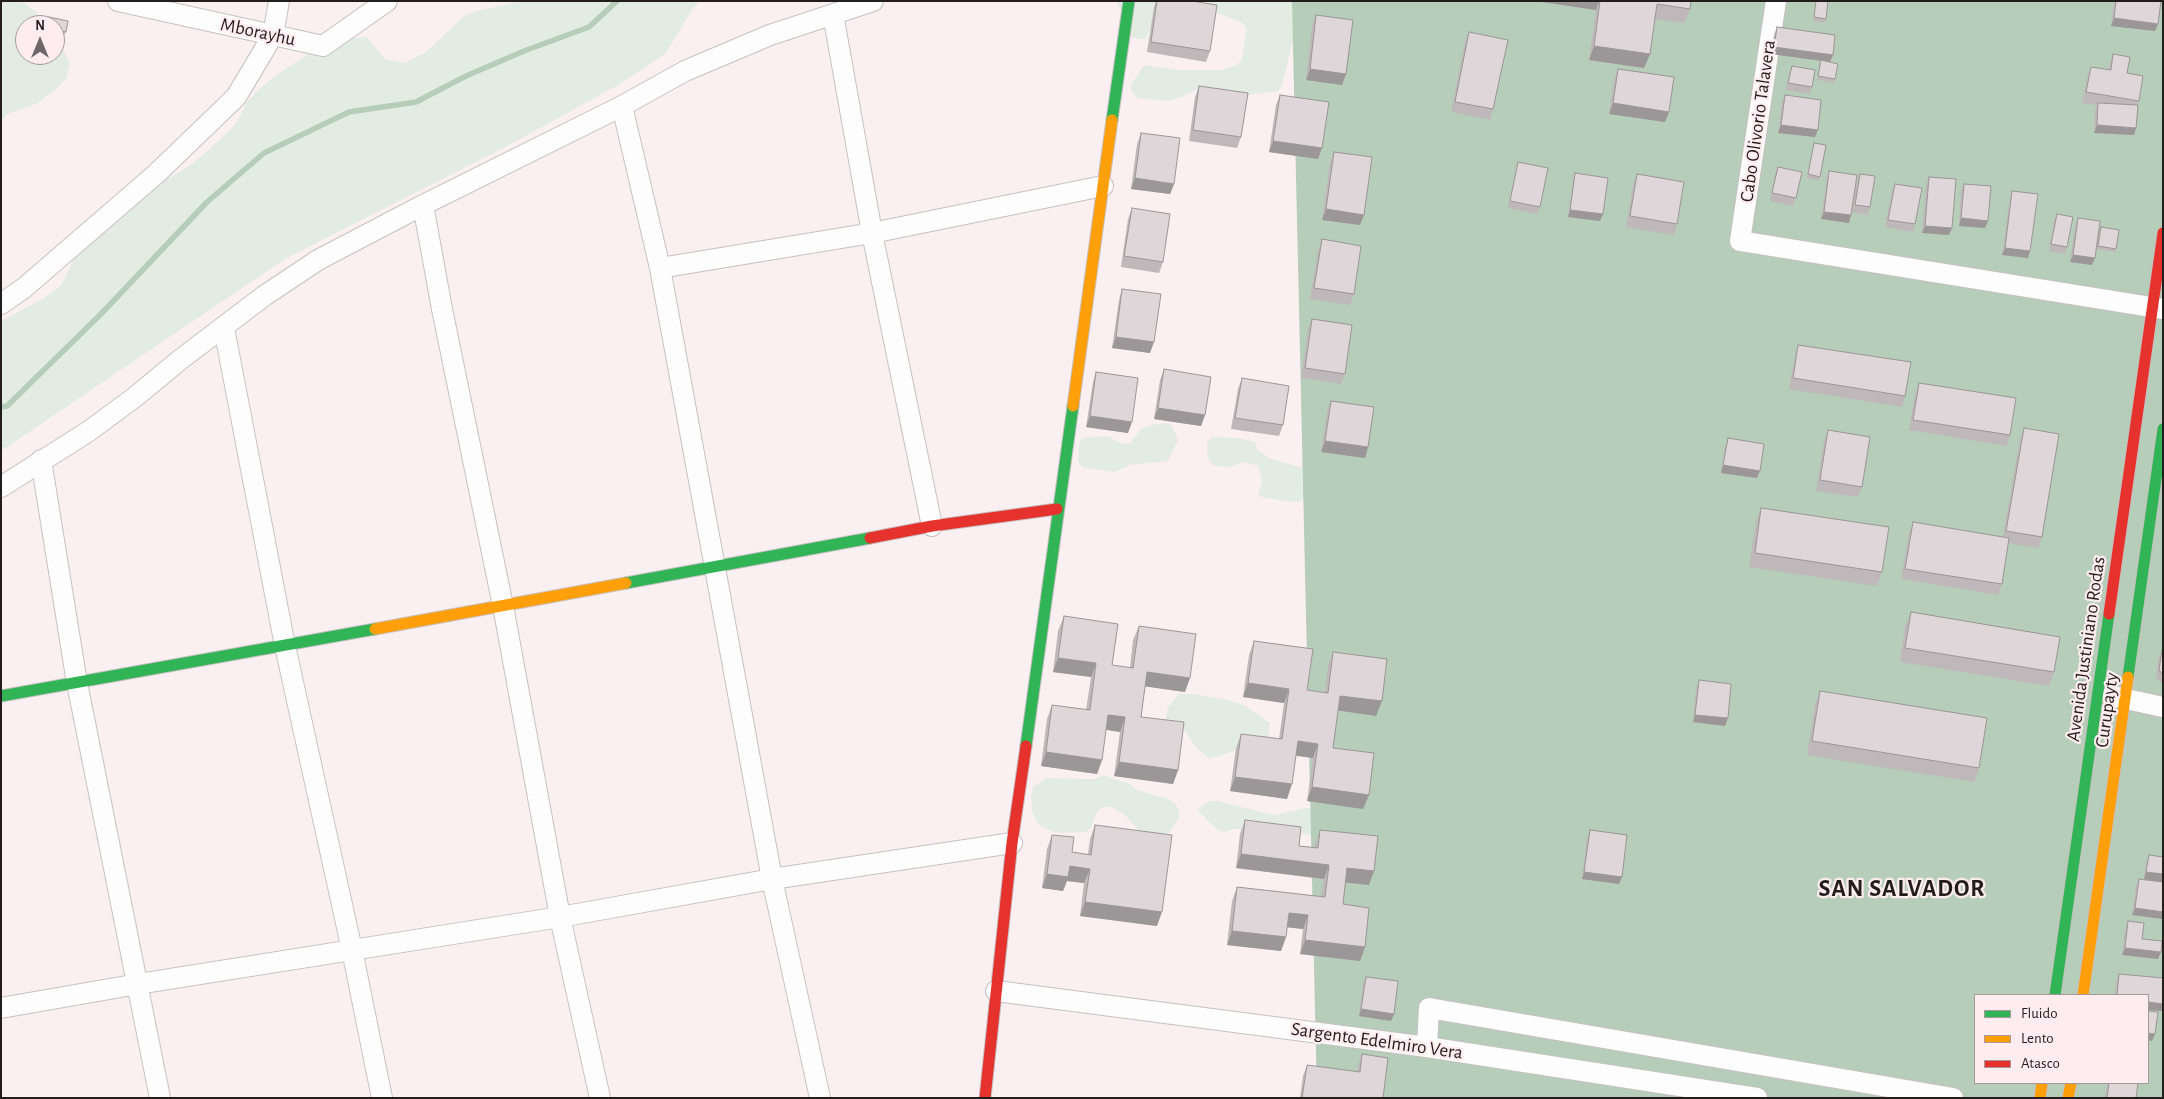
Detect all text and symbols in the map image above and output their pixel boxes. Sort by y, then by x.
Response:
street label: Mborayhu [218,13,298,51]
north arrow [15,15,65,65]
text: N [35,19,45,33]
street label: Cabo Olivorio Talavera [1735,38,1781,204]
street label: Avenida Justiniano Rodas [2062,555,2110,743]
street label: Curupayty [2090,671,2124,749]
district label: SAN SALVADOR [1817,875,1987,903]
legend [1974,994,2149,1084]
text: Fluido [2021,1006,2058,1021]
street label: Sargento Edelmiro Vera [1290,1018,1464,1064]
text: Lento [2021,1031,2054,1046]
text: Atasco [2021,1056,2060,1071]

